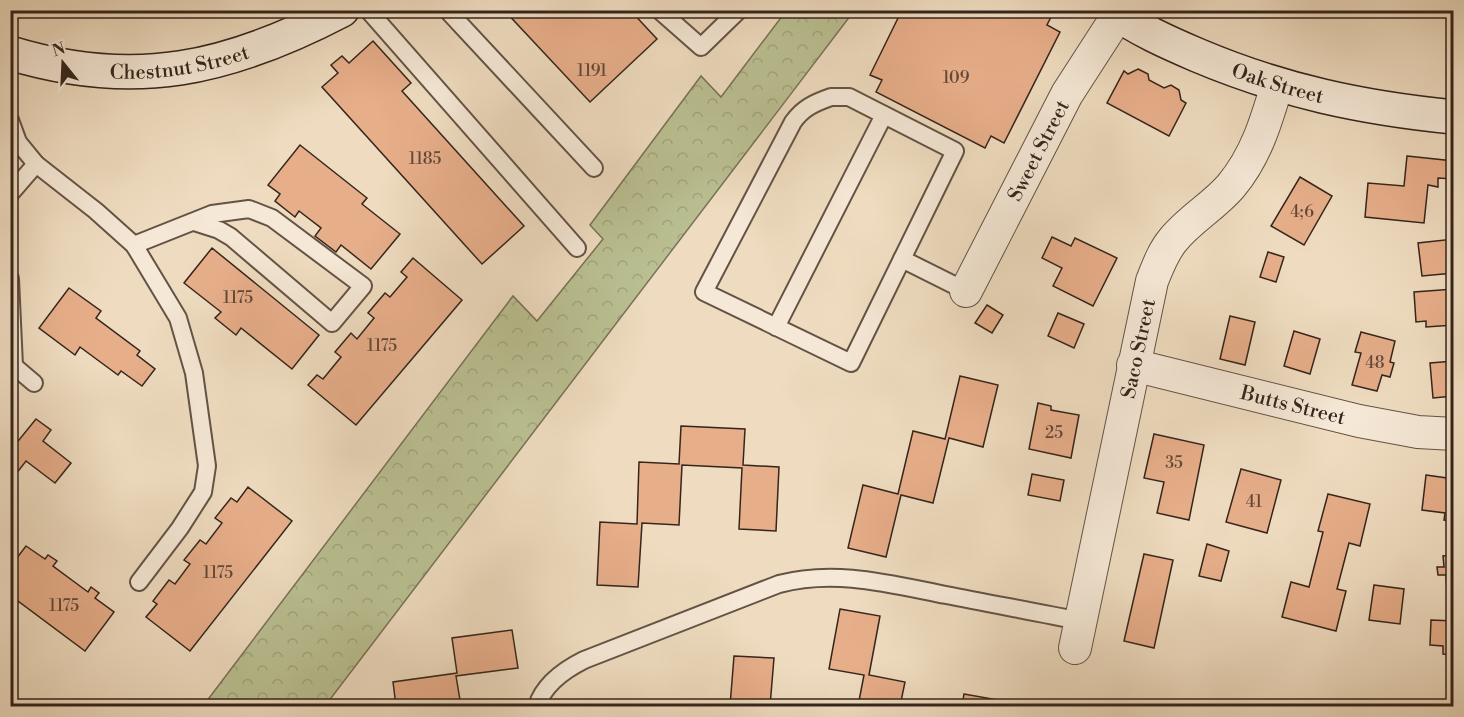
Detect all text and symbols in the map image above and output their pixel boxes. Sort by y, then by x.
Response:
north arrow [33,33,93,93]
text: N [50,38,68,61]
street label: Chestnut Street [109,41,252,86]
street label: Oak Street [1228,59,1326,110]
house number: 1191 [577,61,607,81]
house number: 109 [943,68,970,88]
street label: Sweet Street [1003,96,1076,206]
house number: 1185 [409,149,441,169]
house number: 4;6 [1290,202,1314,222]
house number: 1175 [223,288,253,308]
street label: Saco Street [1117,297,1162,401]
house number: 1175 [367,336,397,356]
house number: 48 [1365,353,1385,373]
street label: Butts Street [1237,381,1348,431]
house number: 25 [1045,423,1063,443]
house number: 35 [1165,453,1183,473]
house number: 41 [1246,492,1262,512]
house number: 1175 [203,563,233,583]
house number: 1175 [49,596,79,616]

